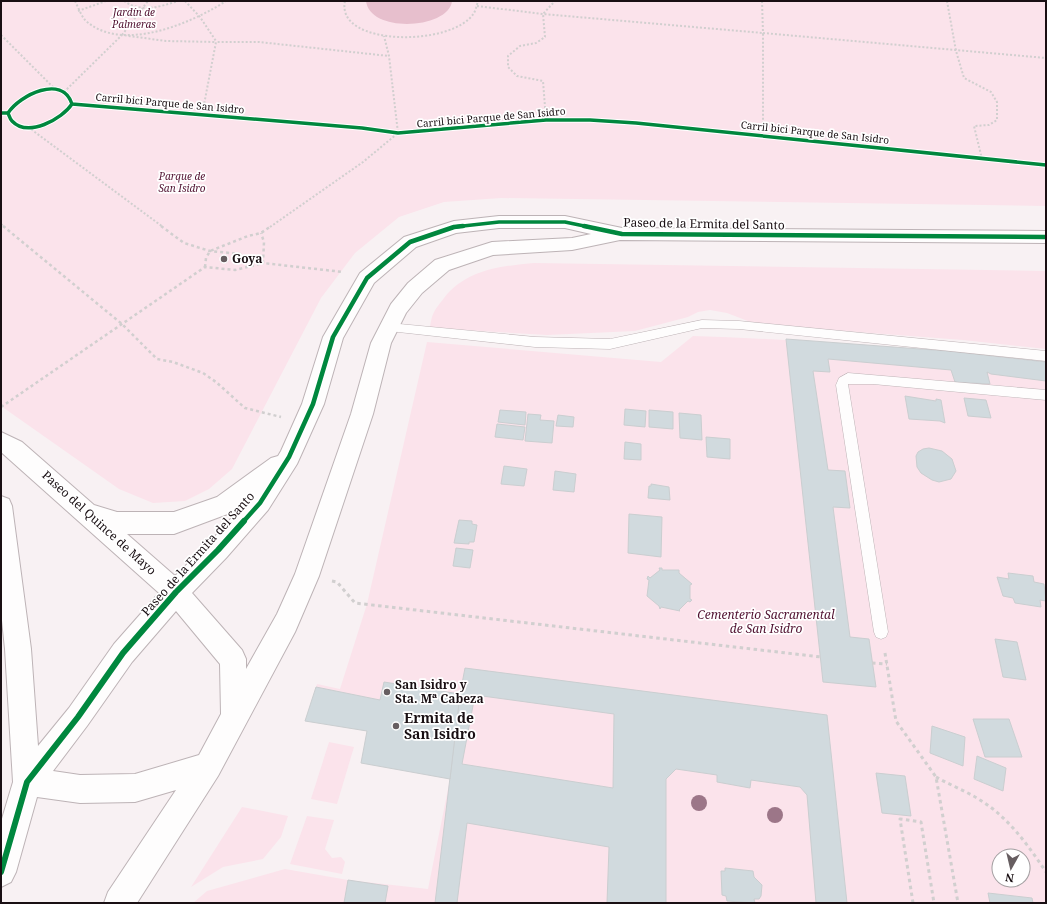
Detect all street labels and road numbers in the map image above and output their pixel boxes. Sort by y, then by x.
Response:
street label: Carril bici Parque de San Isidro [95,90,245,116]
street label: Carril bici Parque de San Isidro [416,104,566,130]
street label: Carril bici Parque de San Isidro [740,117,890,147]
street label: Paseo de la Ermita del Santo [623,214,785,233]
street label: Paseo del Quince de Mayo [38,467,160,579]
street label: Paseo de la Ermita del Santo [137,488,258,619]

